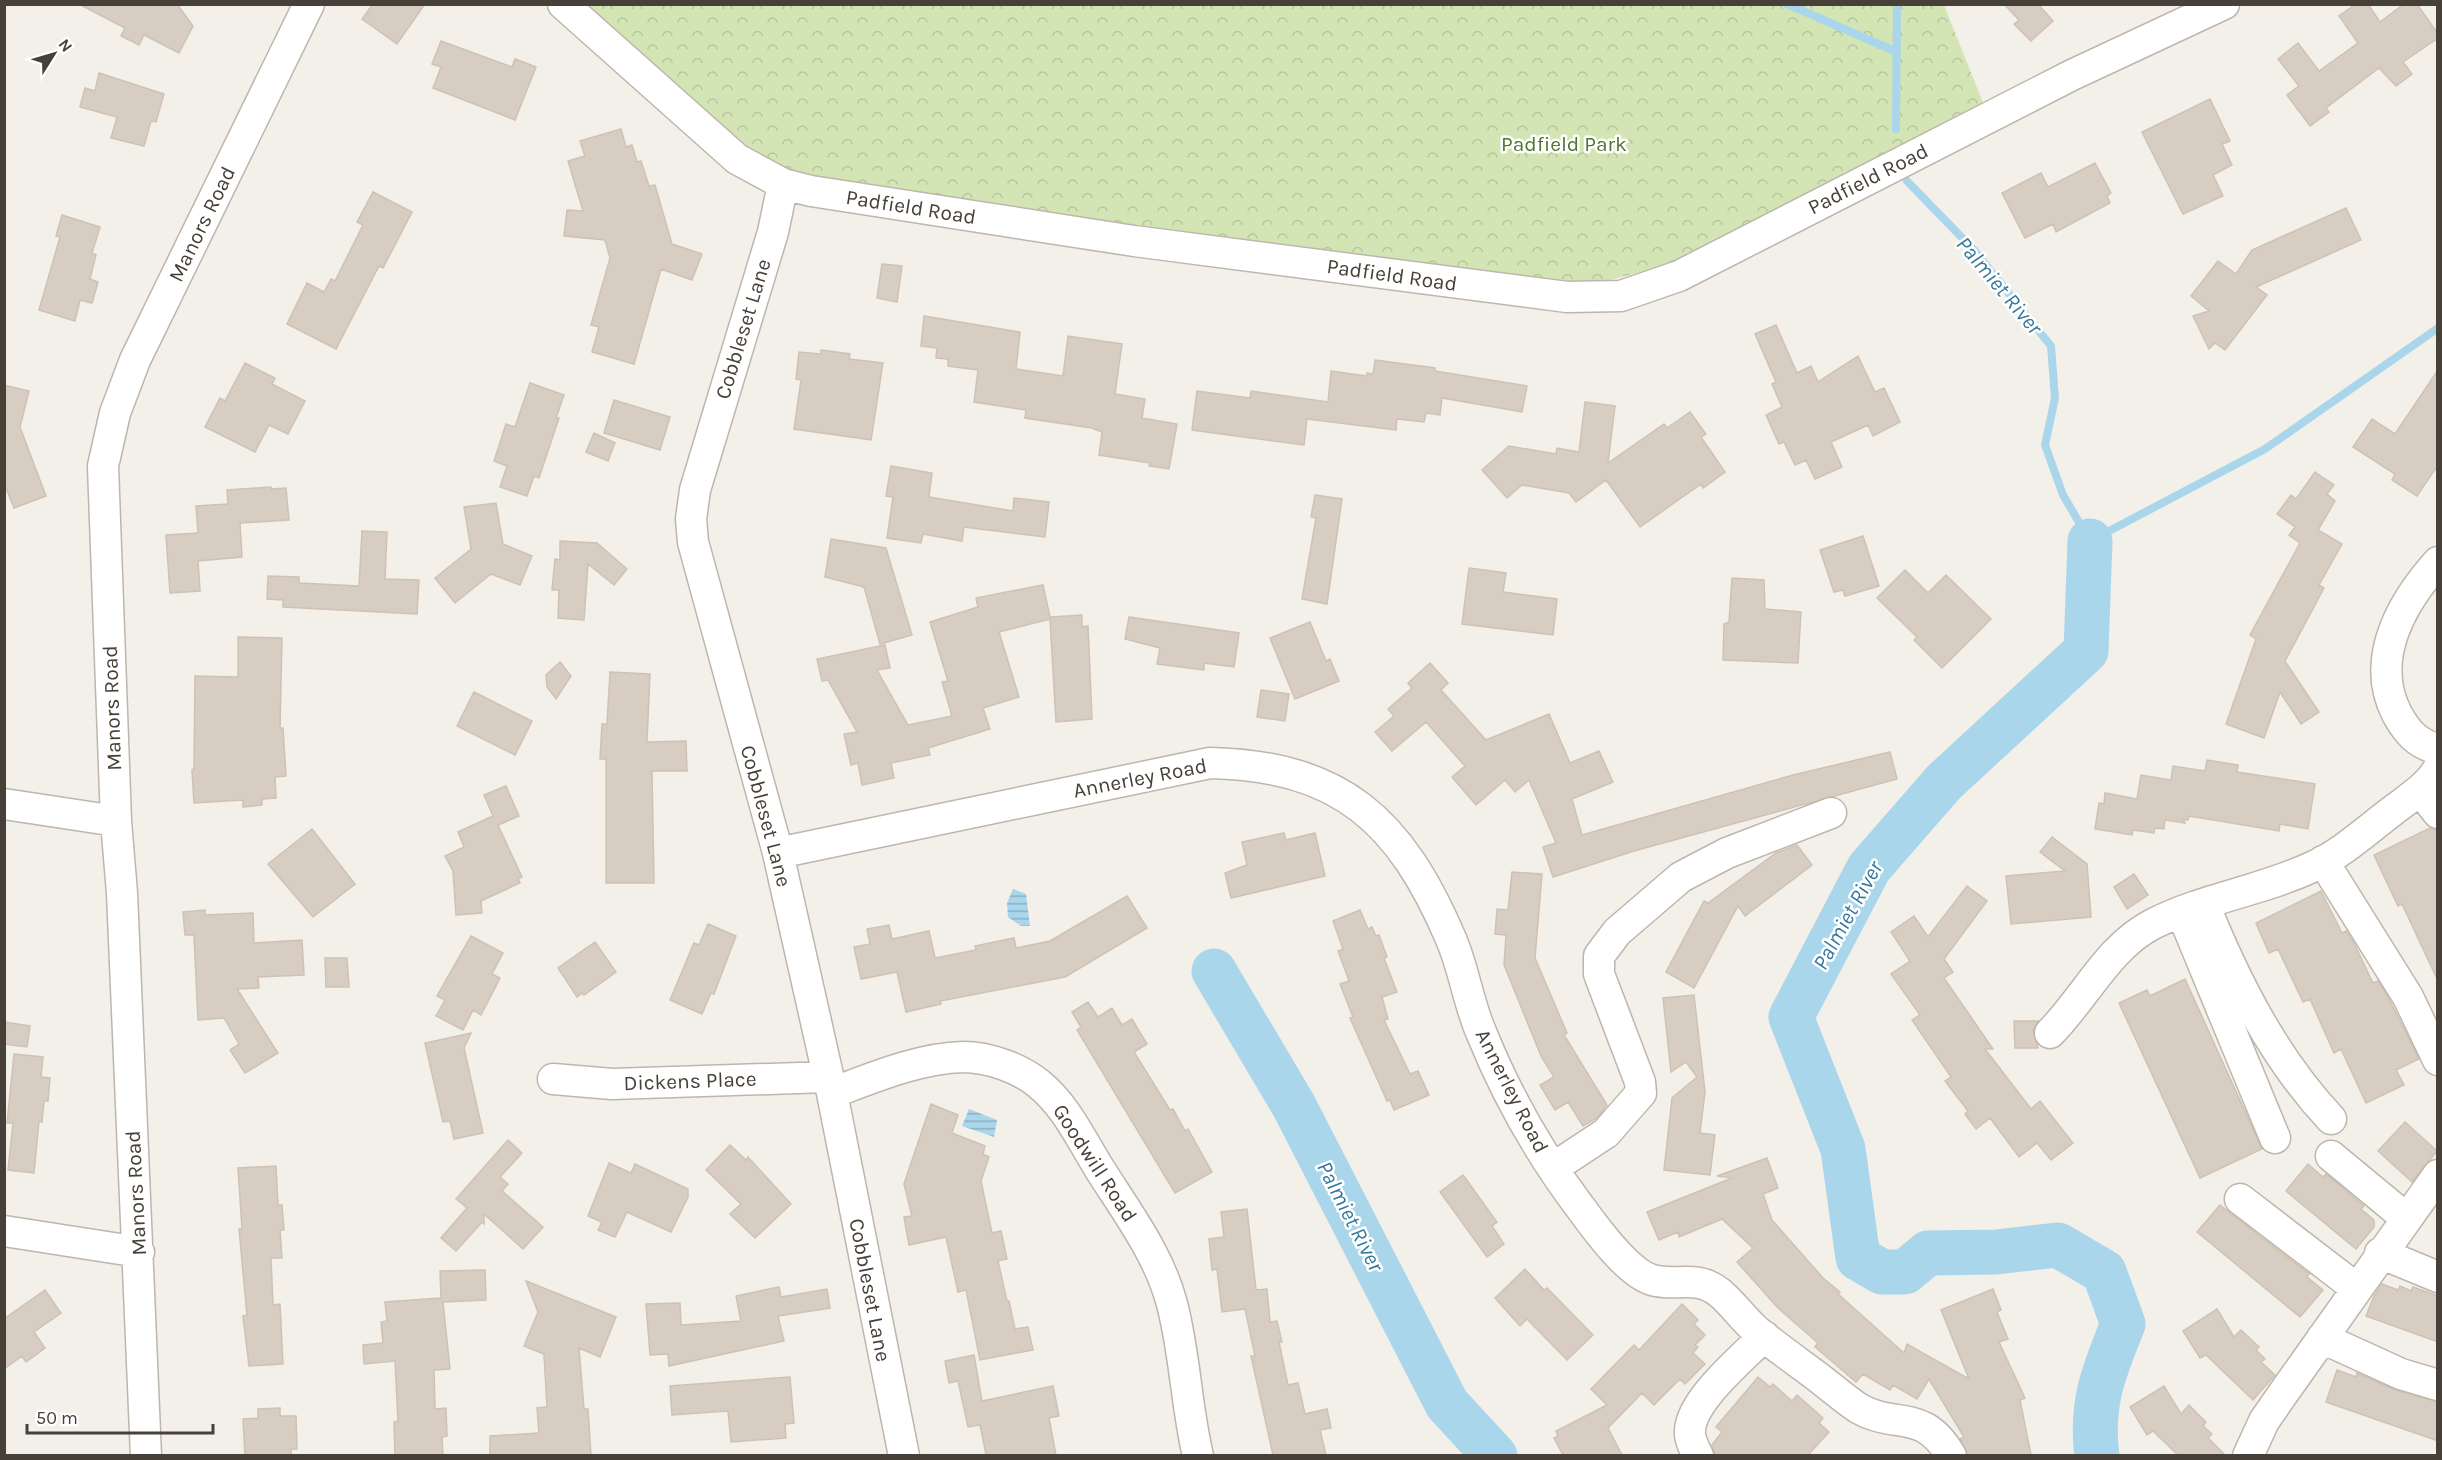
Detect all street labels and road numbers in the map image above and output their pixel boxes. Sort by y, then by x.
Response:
street label: Padfield Road [1804,138,1932,220]
street label: Manors Road [164,162,240,286]
street label: Padfield Road [844,185,978,229]
street label: Padfield Road [1325,254,1459,296]
street label: Cobbleset Lane [710,256,776,402]
street label: Manors Road [98,645,126,771]
street label: Cobbleset Lane [736,743,796,889]
street label: Annerley Road [1071,753,1209,803]
street label: Annerley Road [1471,1025,1553,1157]
street label: Dickens Place [623,1067,757,1095]
street label: Goodwill Road [1048,1100,1142,1226]
street label: Manors Road [121,1130,151,1256]
street label: Cobbleset Lane [844,1216,896,1364]

